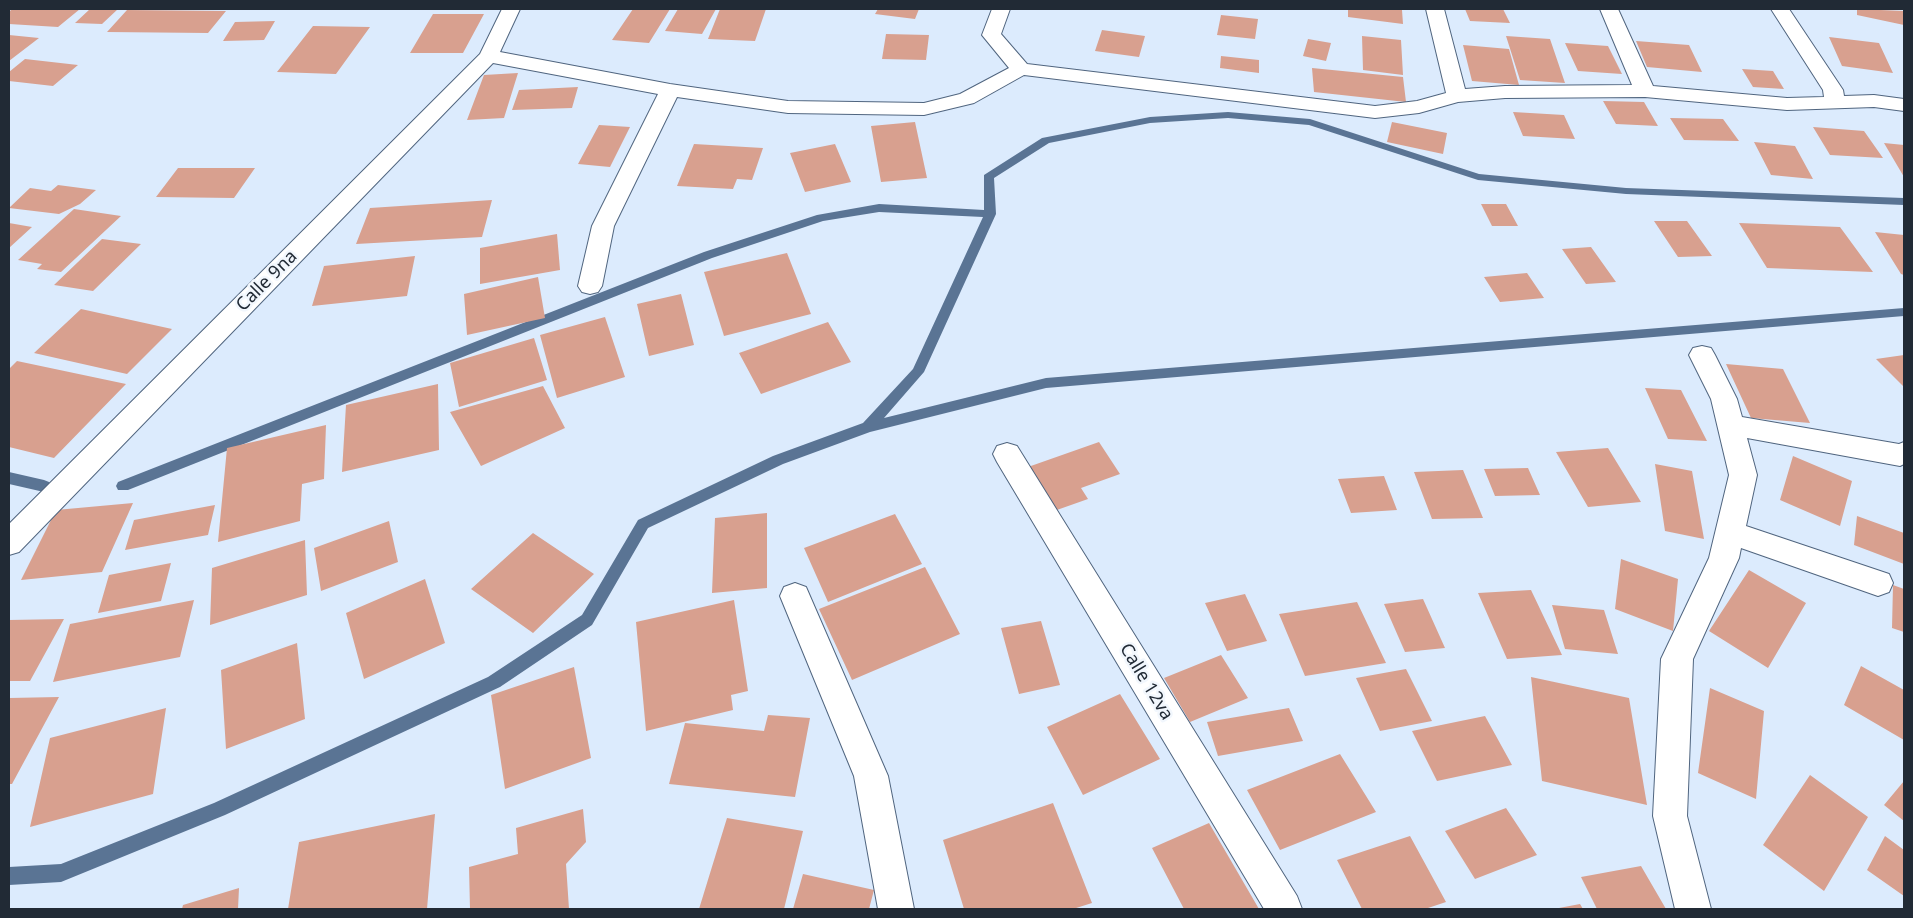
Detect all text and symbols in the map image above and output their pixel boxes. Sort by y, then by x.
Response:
street label: Calle 9na [232,246,302,316]
street label: Calle 12va [1115,640,1177,724]

